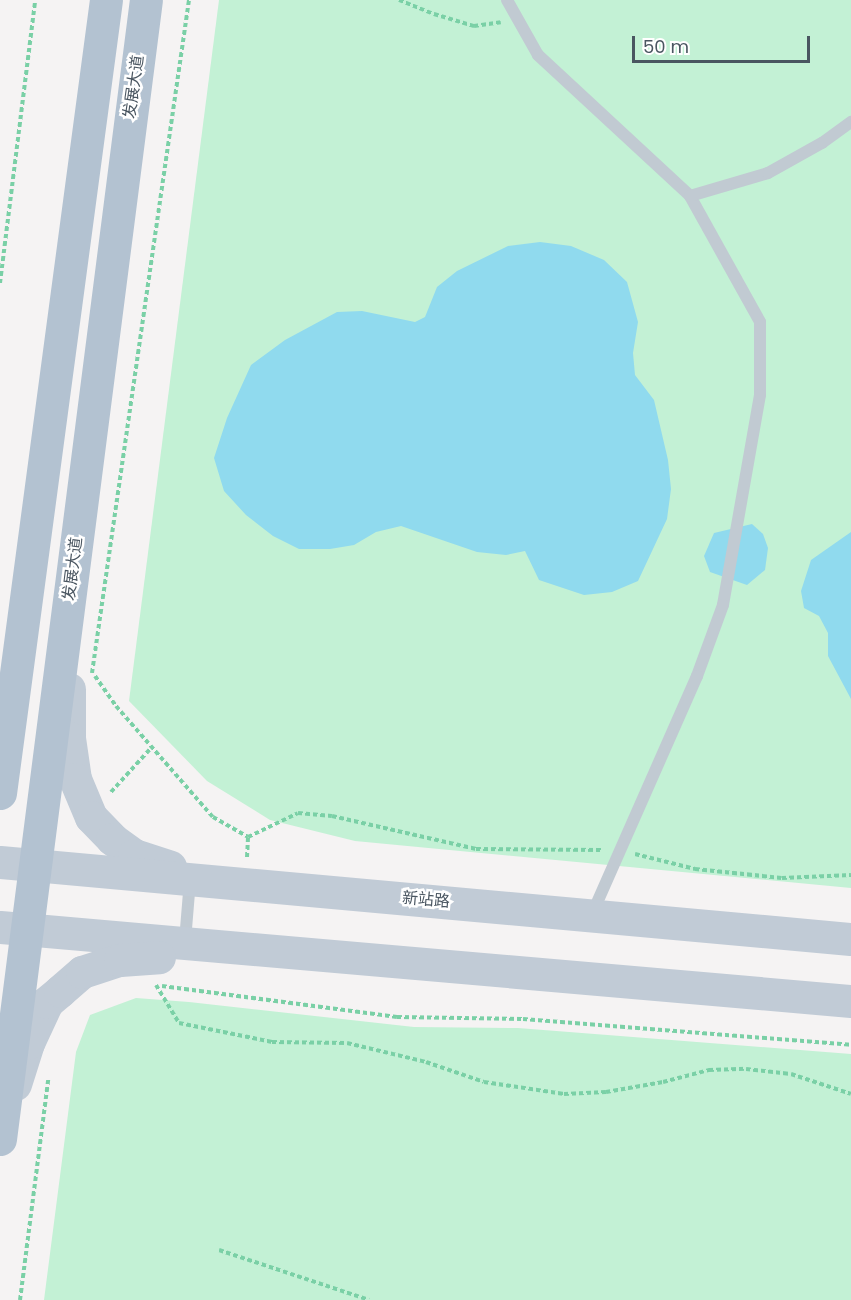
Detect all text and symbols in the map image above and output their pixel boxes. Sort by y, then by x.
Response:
scale bar [635,24,814,62]
text: 50 m [643,34,689,59]
street label: 发展大道 [120,54,148,120]
street label: 发展大道 [60,536,86,602]
street label: 新站路 [401,888,451,912]

